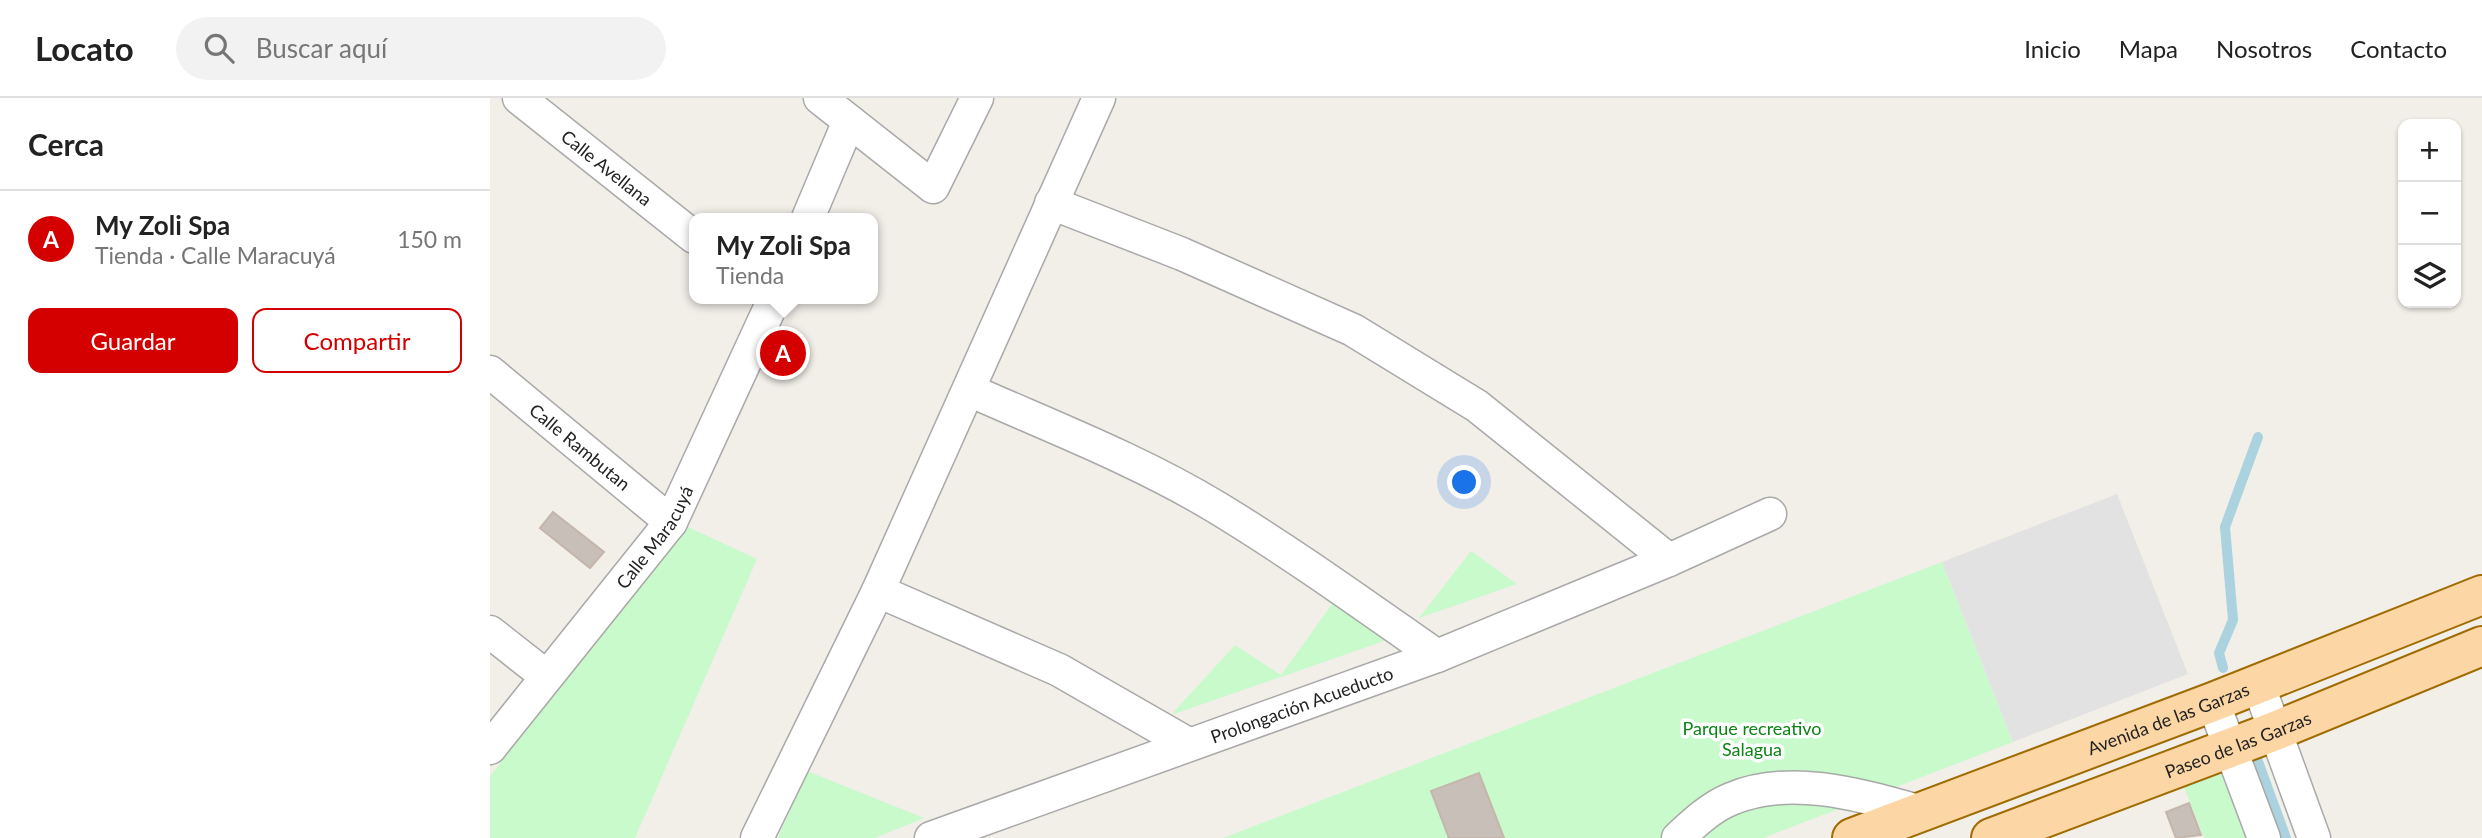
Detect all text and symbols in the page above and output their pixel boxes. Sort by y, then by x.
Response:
search box [176,17,666,80]
text: Locato [35,28,134,68]
icon: search [200,29,238,67]
text: Buscar aquí [256,32,387,64]
text: Inicio [2024,34,2081,63]
text: Mapa [2119,34,2178,63]
text: Nosotros [2216,34,2312,63]
text: Contacto [2350,34,2447,63]
map controls [2398,119,2461,308]
button: + [2398,119,2461,182]
street label: Calle Avellana [557,125,656,210]
text: Cerca [28,126,104,162]
button: − [2398,182,2461,245]
text: My Zoli Spa [95,209,230,241]
popup [689,213,878,304]
text: A [43,225,59,253]
text: 150 m [397,225,462,253]
text: My Zoli Spa [716,229,851,261]
text: Tienda · Calle Maracuyá [95,241,336,269]
button: layers [2398,245,2461,308]
text: Tienda [716,261,784,289]
button: Guardar [28,308,238,373]
button: Compartir [252,308,462,373]
pin: A [760,327,806,379]
street label: Calle Rambutan [525,399,635,495]
your location [1447,465,1481,499]
street label: Calle Maracuyá [611,482,697,593]
street label: Prolongación Acueducto [1207,662,1396,748]
street label: Avenida de las Garzas [2084,678,2253,759]
street label: Paseo de las Garzas [2162,706,2315,783]
park label: Parque recreativo Salagua [1682,717,1822,760]

